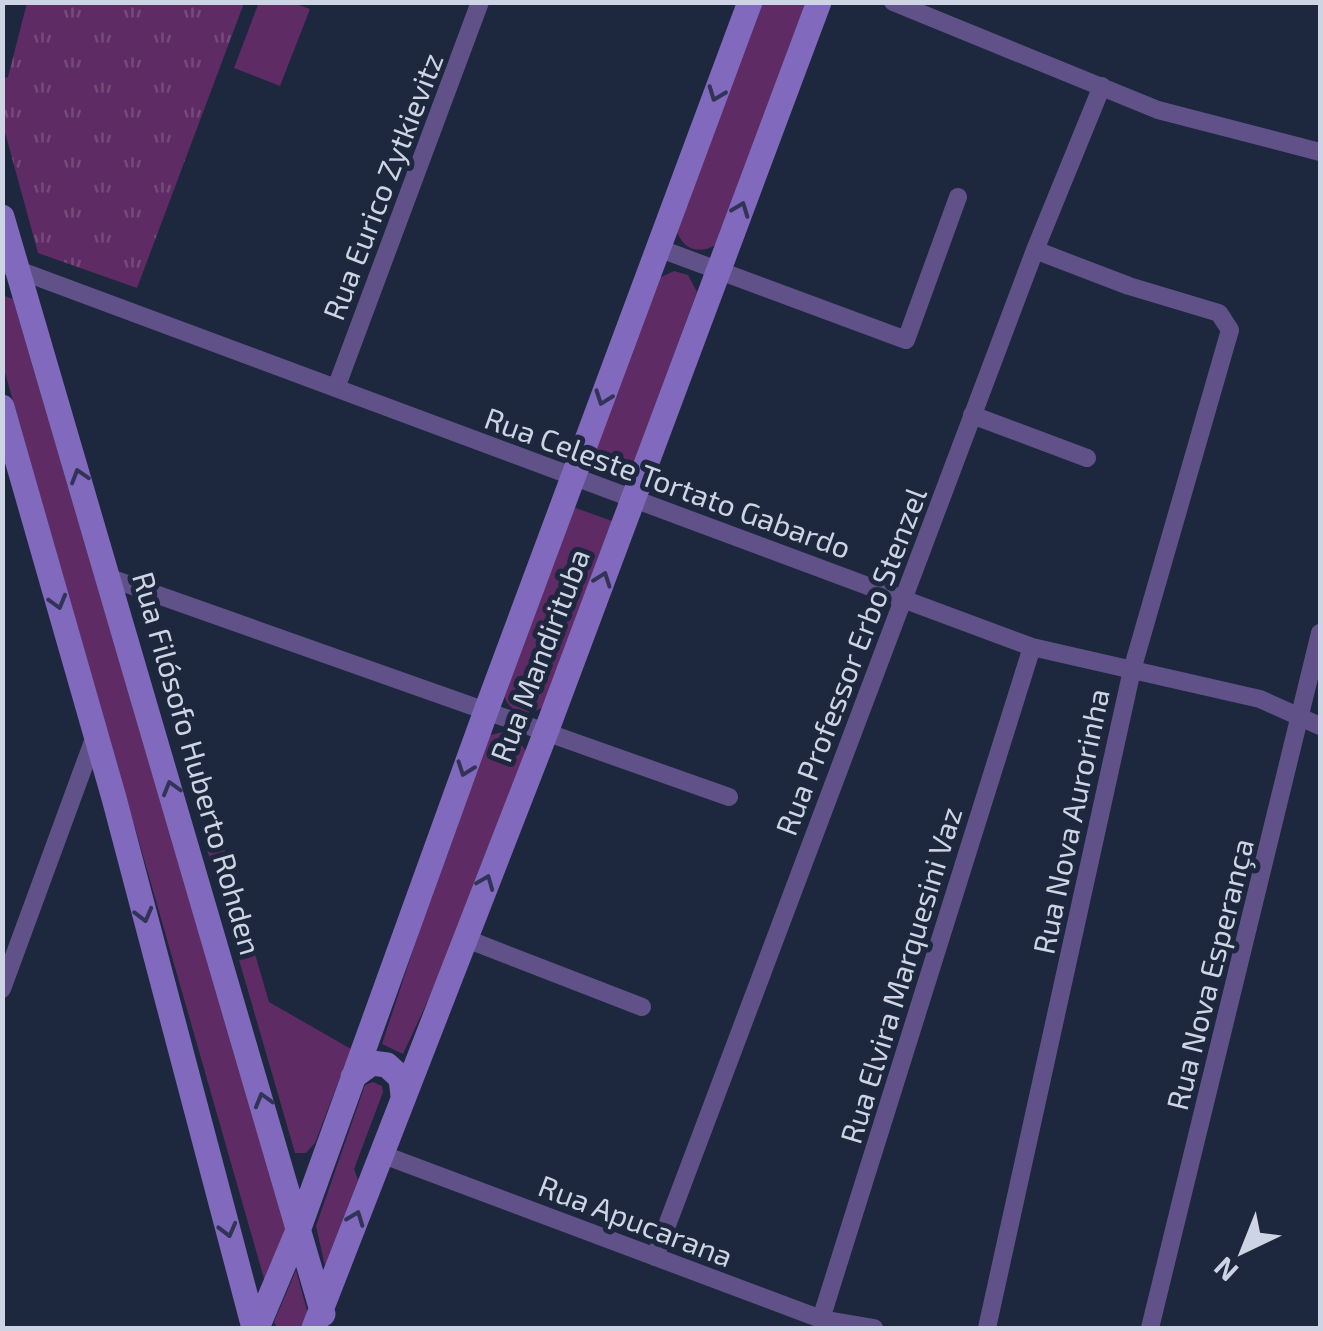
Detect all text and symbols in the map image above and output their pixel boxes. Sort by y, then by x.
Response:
street label: Rua Eurico Zytkievitz [314,47,450,325]
one-way arrow [707,84,728,101]
one-way arrow [729,201,749,219]
one-way arrow [594,389,615,406]
street label: Rua Celeste Tortato Gabardo [480,399,856,565]
one-way arrow [70,468,91,485]
street label: Rua Professor Erbo Stenzel [767,482,933,840]
street label: Rua Mandirituba [482,543,596,767]
street label: Rua Filósofo Huberto Rohden [126,567,270,959]
one-way arrow [591,571,611,589]
one-way arrow [46,593,67,610]
street label: Rua Nova Aurorinha [1024,685,1116,957]
one-way arrow [456,759,477,776]
one-way arrow [162,780,183,797]
street label: Rua Elvira Marquesini Vaz [832,802,968,1148]
street label: Rua Nova Esperança [1158,835,1261,1114]
one-way arrow [475,874,495,892]
one-way arrow [133,906,154,923]
one-way arrow [254,1092,275,1109]
street label: Rua Apucarana [534,1167,738,1273]
north arrow [1193,1201,1293,1301]
one-way arrow [345,1210,365,1228]
one-way arrow [216,1220,237,1238]
text: N [1206,1251,1244,1289]

